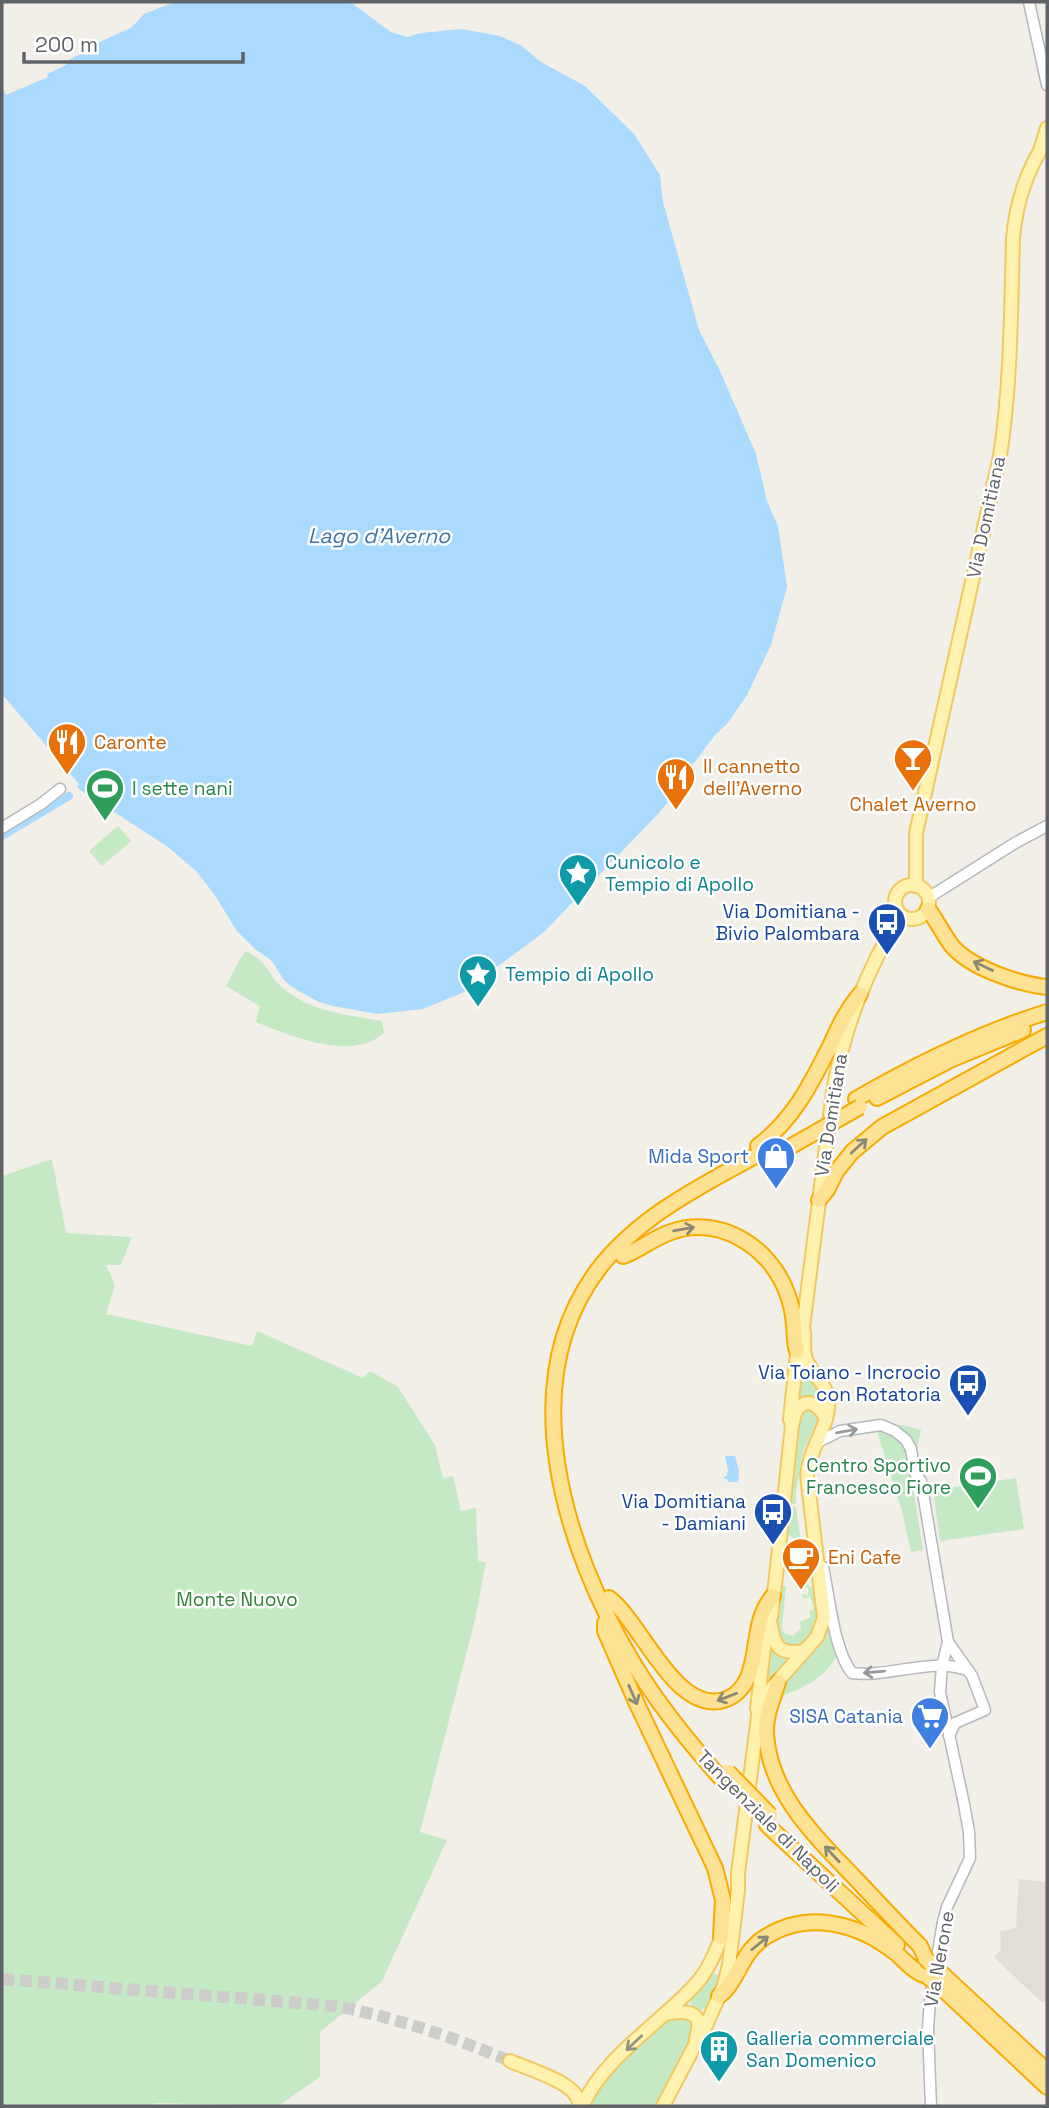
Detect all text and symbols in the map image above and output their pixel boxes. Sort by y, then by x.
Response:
scale bar [24,21,243,65]
text: 200 m [35,31,98,58]
street label: Via Domitiana [961,453,1011,580]
water label: Lago d'Averno [308,522,451,549]
restaurant icon: Caronte [46,721,88,776]
place label: Caronte [94,730,167,755]
bar icon: Chalet Averno [892,737,934,792]
place label: Il cannetto dell'Averno [703,754,802,801]
restaurant icon: Il cannetto dell'Averno [655,756,697,811]
sports icon: I sette nani [84,767,126,822]
place label: I sette nani [132,776,233,801]
place label: Chalet Averno [850,792,976,817]
place label: Cunicolo e Tempio di Apollo [605,850,754,897]
place icon: Cunicolo e Tempio di Apollo [557,852,599,907]
place label: Via Domitiana - Bivio Palombara [715,899,860,946]
bus stop icon: Via Domitiana - Bivio Palombara [866,901,908,956]
place icon: Tempio di Apollo [457,953,499,1008]
one-way arrow [973,959,994,973]
place label: Tempio di Apollo [505,962,654,987]
street label: Via Domitiana [809,1052,853,1178]
shop icon: Mida Sport [755,1135,797,1190]
one-way arrow [850,1138,868,1154]
place label: Mida Sport [648,1144,749,1169]
one-way arrow [672,1222,695,1235]
place label: Via Toiano - Incrocio con Rotatoria [758,1360,941,1407]
bus stop icon: Via Toiano - Incrocio con Rotatoria [947,1362,989,1417]
one-way arrow [835,1423,858,1437]
place label: Centro Sportivo Francesco Fiore [806,1453,951,1500]
sports icon: Centro Sportivo Francesco Fiore [957,1455,999,1510]
place label: Via Domitiana - Damiani [622,1489,746,1536]
bus stop icon: Via Domitiana - Damiani [752,1491,794,1546]
cafe icon: Eni Cafe [780,1536,822,1591]
place label: Eni Cafe [828,1545,902,1570]
park label: Monte Nuovo [176,1587,298,1612]
one-way arrow [863,1666,886,1679]
one-way arrow [627,1684,640,1705]
one-way arrow [717,1691,738,1704]
supermarket icon: SISA Catania [909,1695,951,1750]
place label: SISA Catania [789,1704,903,1729]
street label: Tangenziale di Napoli [691,1744,845,1898]
one-way arrow [824,1846,841,1863]
street label: Via Nerone [918,1909,960,2009]
one-way arrow [750,1935,768,1950]
place label: Galleria commerciale San Domenico [746,2026,934,2073]
building icon: Galleria commerciale San Domenico [698,2028,740,2083]
one-way arrow [625,2035,643,2051]

